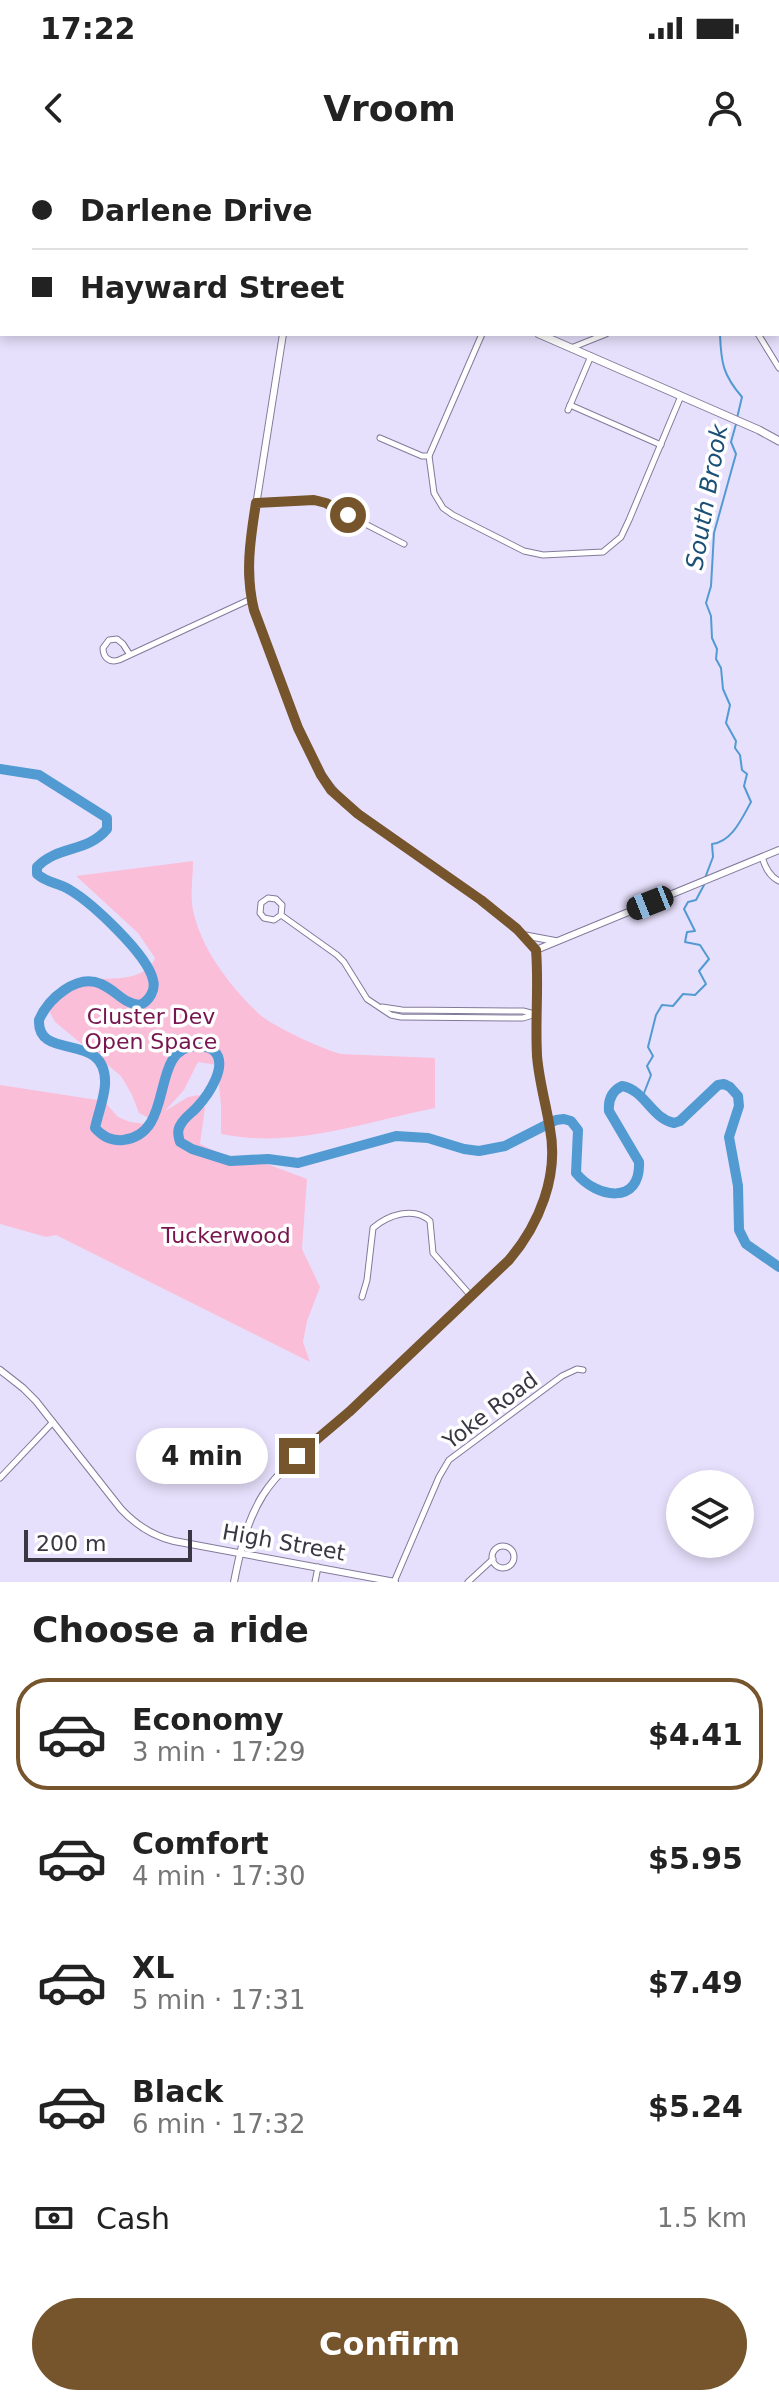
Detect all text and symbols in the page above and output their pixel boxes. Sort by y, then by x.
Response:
text: 17:22 [40,11,136,46]
icon: back [32,86,76,130]
icon: person [703,86,747,130]
text: Vroom [323,88,456,129]
text: Darlene Drive [80,193,313,228]
text: Hayward Street [80,270,344,305]
water label: South Brook [680,421,734,572]
route start [330,497,366,533]
car [623,883,677,923]
park label: Cluster Dev Open Space [85,1004,217,1054]
park label: Tuckerwood [160,1223,291,1248]
street label: Yoke Road [437,1367,542,1455]
callout: 4 min [137,1428,269,1484]
route end [279,1438,315,1474]
text: 4 min [161,1441,243,1471]
map controls [666,1470,754,1558]
button: layers [666,1470,754,1558]
street label: High Street [220,1519,348,1566]
scale bar [24,1526,192,1562]
text: 200 m [36,1531,106,1556]
text: Choose a ride [32,1609,309,1650]
icon: car [36,1698,108,1770]
text: Economy [132,1702,284,1737]
text: $4.41 [648,1717,743,1752]
text: 3 min · 17:29 [132,1737,306,1767]
icon: car [36,1822,108,1894]
text: Comfort [132,1826,269,1861]
text: $5.95 [648,1841,743,1876]
text: 4 min · 17:30 [132,1861,306,1891]
icon: car [36,1946,108,2018]
text: XL [132,1950,174,1985]
text: $7.49 [648,1965,743,2000]
text: 5 min · 17:31 [132,1985,306,2015]
icon: car [36,2070,108,2142]
text: Black [132,2074,223,2109]
text: $5.24 [648,2089,743,2124]
text: 6 min · 17:32 [132,2109,306,2139]
icon: cash [32,2196,76,2240]
text: Cash [96,2201,170,2236]
text: 1.5 km [657,2203,747,2233]
button: Confirm [32,2298,747,2390]

